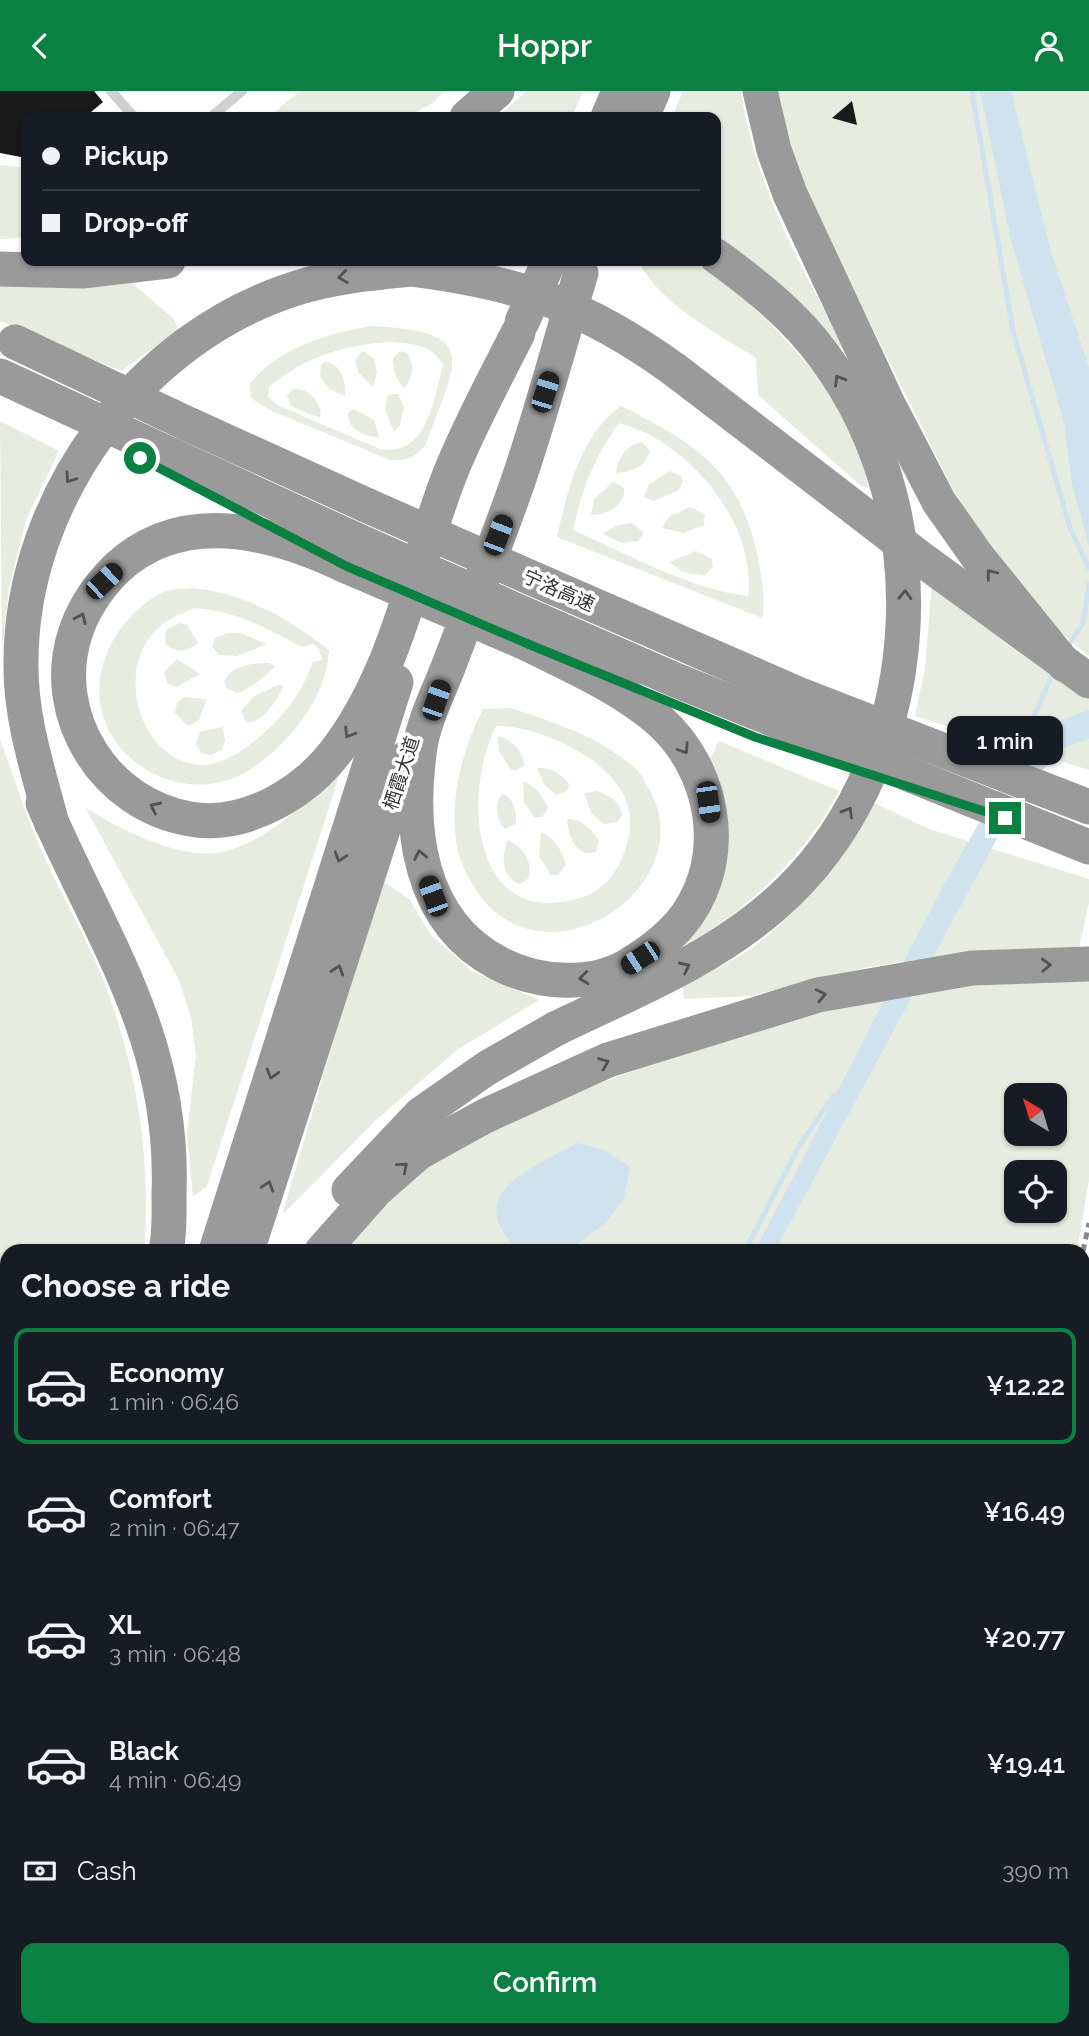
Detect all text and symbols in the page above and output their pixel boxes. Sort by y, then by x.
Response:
icon: back [21,27,59,65]
text: Hoppr [497,27,592,64]
icon: person [1030,27,1068,65]
text: Pickup [84,141,169,171]
text: Drop-off [84,208,188,238]
one-way arrow [337,270,349,285]
car [529,369,562,415]
one-way arrow [835,374,848,387]
route start [124,442,156,474]
one-way arrow [66,470,78,483]
car [481,512,516,558]
car [82,559,127,603]
street label: 宁洛高速 [520,564,598,616]
one-way arrow [986,569,999,582]
one-way arrow [897,589,912,600]
one-way arrow [73,613,87,626]
car [420,677,453,723]
callout: 1 min [947,717,1063,765]
one-way arrow [344,725,357,738]
text: 1 min [976,727,1034,754]
street label: 栖霞大道 [379,733,423,813]
one-way arrow [676,742,689,755]
car [695,780,722,824]
one-way arrow [150,802,162,816]
route end [989,802,1021,834]
one-way arrow [839,807,852,820]
one-way arrow [414,849,429,861]
one-way arrow [333,850,348,862]
car [416,873,451,919]
car [617,938,664,978]
one-way arrow [1041,958,1052,973]
one-way arrow [678,961,690,975]
one-way arrow [329,964,344,976]
one-way arrow [578,971,590,986]
one-way arrow [815,989,827,1003]
one-way arrow [597,1057,609,1071]
one-way arrow [266,1067,280,1080]
north arrow [1004,1083,1068,1146]
map controls [1004,1083,1067,1223]
button: locate [1004,1160,1067,1223]
one-way arrow [395,1163,408,1175]
one-way arrow [260,1181,274,1193]
text: Choose a ride [21,1267,230,1304]
icon: car [25,1355,88,1418]
text: Economy [109,1358,224,1388]
text: ¥12.22 [986,1371,1065,1401]
text: 1 min · 06:46 [109,1388,239,1415]
icon: car [25,1481,88,1544]
text: Comfort [109,1484,212,1514]
text: ¥16.49 [983,1497,1065,1527]
text: 2 min · 06:47 [109,1514,240,1541]
icon: car [25,1607,88,1670]
text: XL [109,1610,141,1640]
text: ¥20.77 [983,1623,1065,1653]
text: 3 min · 06:48 [109,1640,241,1667]
icon: car [25,1733,88,1796]
text: Black [109,1736,179,1766]
text: ¥19.41 [987,1749,1065,1779]
text: 4 min · 06:49 [109,1766,241,1793]
icon: cash [21,1852,59,1890]
text: Cash [77,1856,137,1886]
text: 390 m [1002,1857,1069,1884]
button: Confirm [21,1943,1069,2023]

